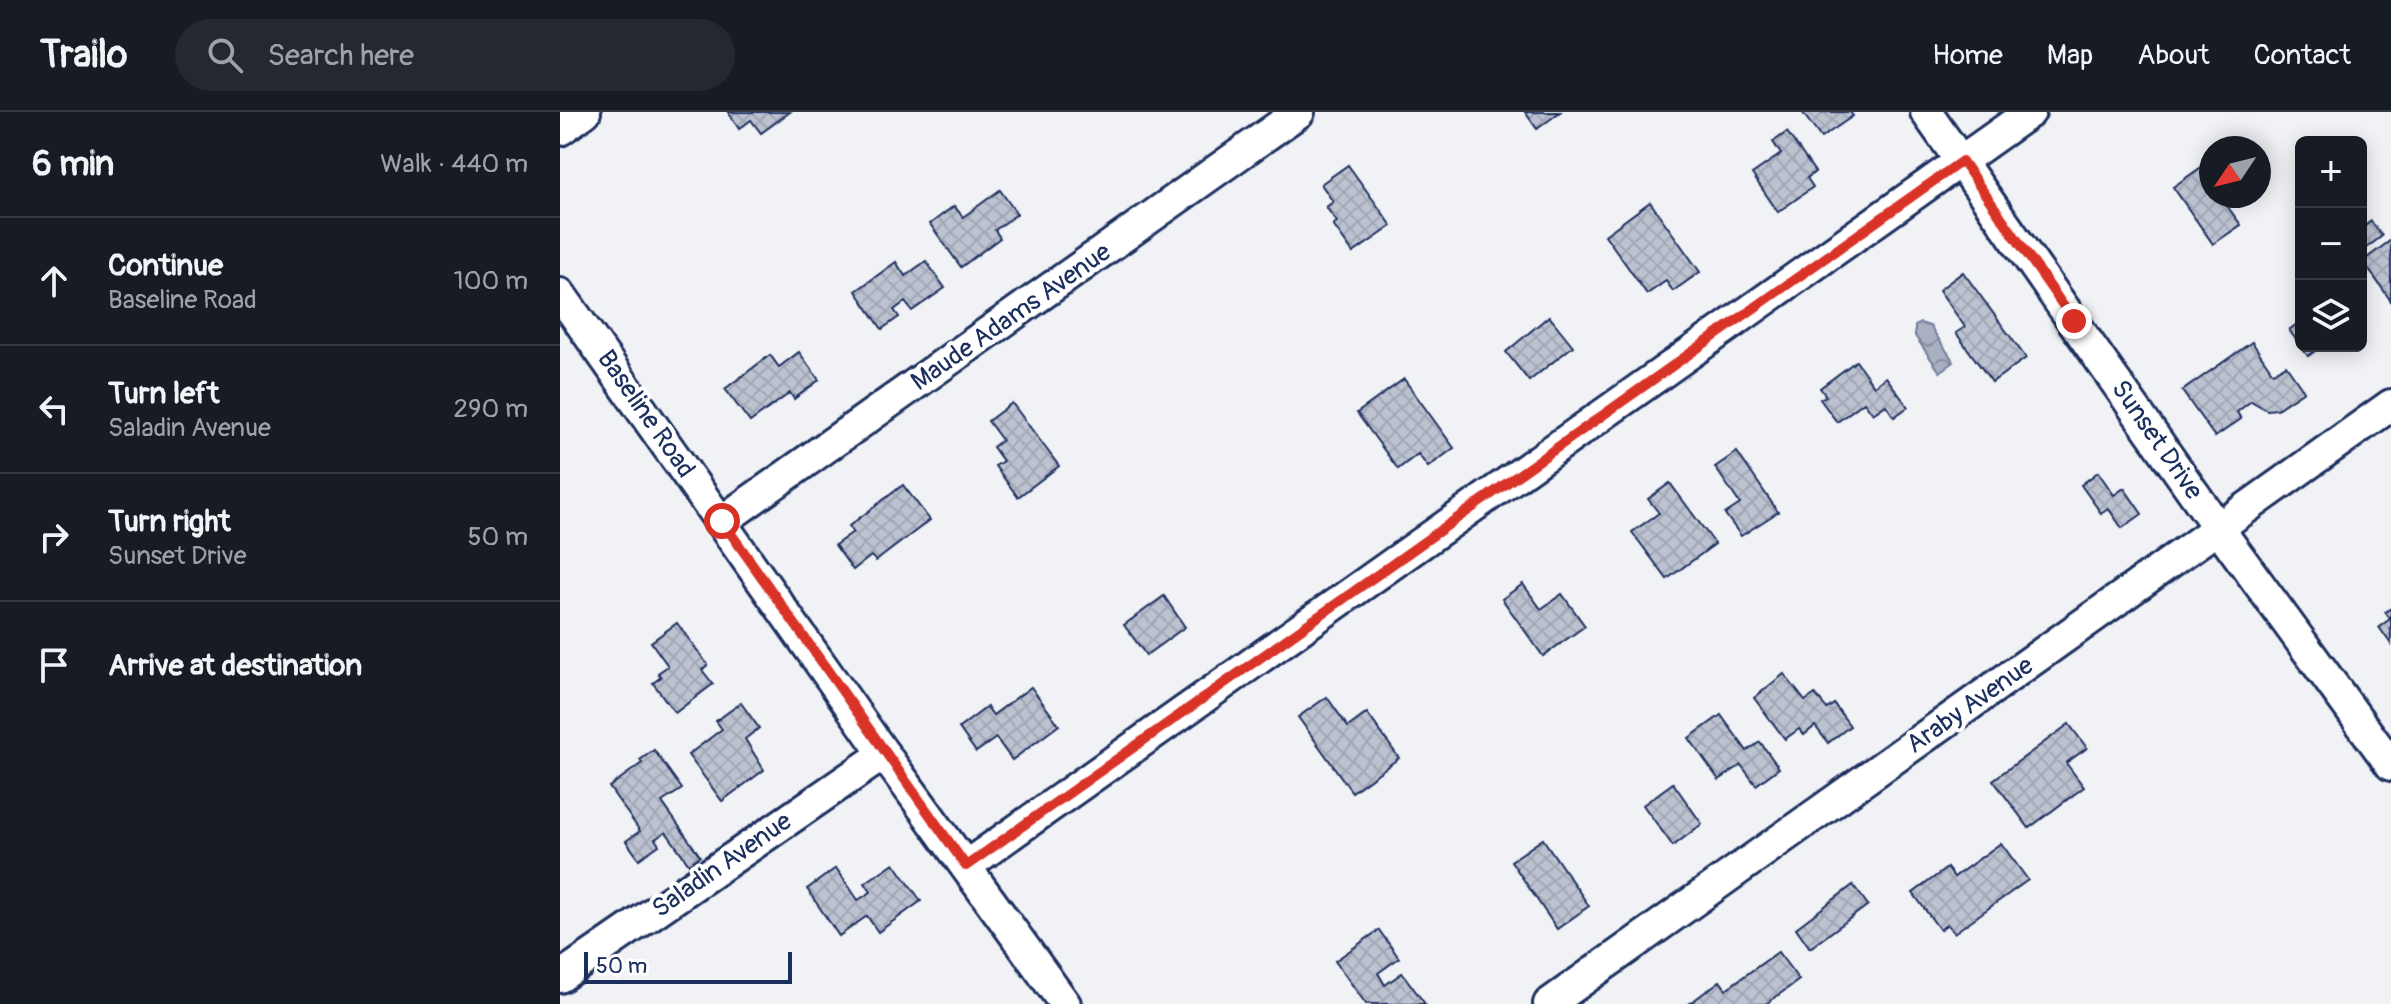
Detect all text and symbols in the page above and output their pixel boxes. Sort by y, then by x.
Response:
search box [175,19,735,91]
text: Trailo [40,31,127,79]
icon: search [203,33,247,77]
text: Search here [267,37,414,74]
text: Home [1932,38,2003,73]
text: Map [2047,38,2093,73]
text: About [2137,38,2210,73]
text: Contact [2254,38,2351,73]
north arrow [2199,136,2271,208]
map controls [2295,136,2367,352]
button: + [2295,136,2367,208]
text: 6 min [32,143,114,186]
text: Walk · 440 m [380,148,528,180]
button: − [2295,208,2367,280]
street label: Maude Adams Avenue [905,236,1117,398]
text: Continue [108,247,223,284]
icon: ahead [32,259,76,303]
text: 100 m [454,265,528,297]
button: layers [2295,280,2367,352]
text: Baseline Road [108,284,257,316]
route end [2056,303,2092,339]
street label: Baseline Road [590,344,702,484]
street label: Sunset Drive [2104,374,2210,506]
text: Turn left [108,375,219,412]
icon: left [32,387,76,431]
text: 290 m [454,393,528,425]
text: Saladin Avenue [108,412,271,444]
text: Turn right [108,503,231,540]
route start [704,503,740,539]
icon: right [32,515,76,559]
text: 50 m [467,521,528,553]
text: Sunset Drive [108,540,247,572]
icon: arrive [32,643,76,687]
text: Arrive at destination [108,647,362,684]
street label: Araby Avenue [1900,649,2040,760]
street label: Saladin Avenue [646,805,798,925]
scale bar [584,948,792,984]
text: 50 m [596,952,647,980]

